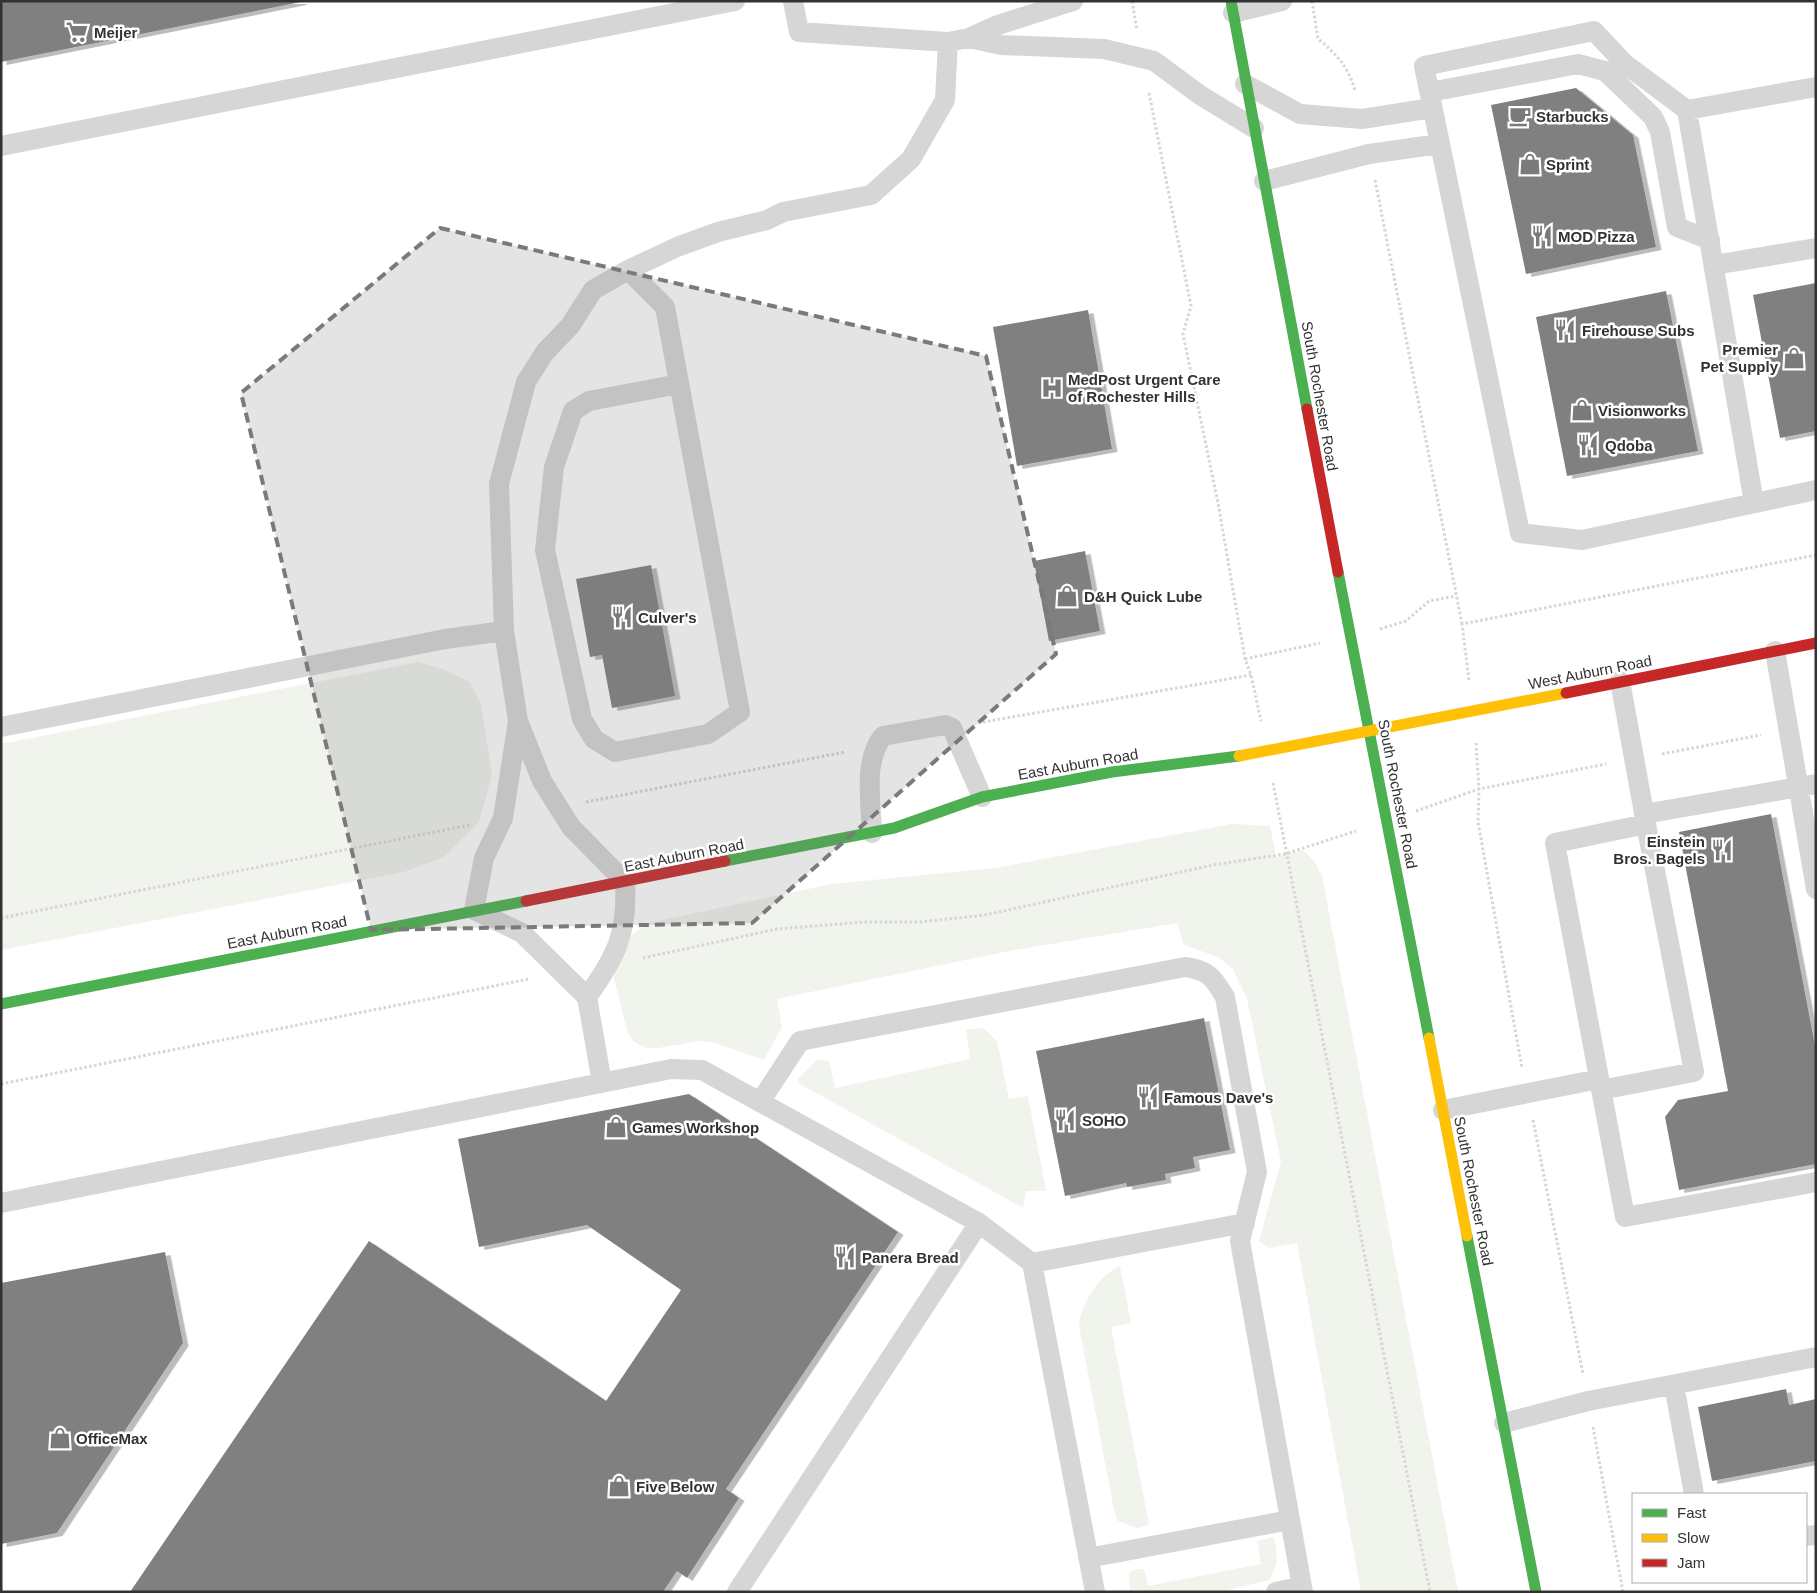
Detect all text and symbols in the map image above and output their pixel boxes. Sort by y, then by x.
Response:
supermarket icon: Meijer [64,19,90,45]
place label: Meijer [94,24,138,41]
cafe icon: Starbucks [1507,103,1533,129]
place label: Starbucks [1536,108,1609,125]
shop icon: Sprint [1517,151,1543,177]
place label: Sprint [1546,156,1589,173]
restaurant icon: MOD Pizza [1529,223,1555,249]
place label: MOD Pizza [1558,228,1635,245]
restaurant icon: Firehouse Subs [1552,317,1578,343]
street label: South Rochester Road [1298,320,1342,472]
place label: Firehouse Subs [1582,322,1695,339]
place label: Premier Pet Supply [1700,341,1779,375]
shop icon: Premier Pet Supply [1781,345,1807,371]
place label: MedPost Urgent Care of Rochester Hills [1068,371,1221,405]
hospital icon: MedPost Urgent Care of Rochester Hills [1039,375,1065,401]
shop icon: Visionworks [1569,397,1595,423]
place label: Visionworks [1598,402,1686,419]
restaurant icon: Qdoba [1575,432,1601,458]
place label: Qdoba [1605,437,1653,454]
shop icon: D&H Quick Lube [1054,583,1080,609]
place label: D&H Quick Lube [1084,588,1202,605]
restaurant icon: Culver's [609,604,635,630]
place label: Culver's [638,609,697,626]
street label: West Auburn Road [1527,652,1653,692]
street label: South Rochester Road [1375,718,1421,870]
street label: East Auburn Road [1017,745,1139,783]
place label: Einstein Bros. Bagels [1613,833,1705,867]
street label: East Auburn Road [623,835,745,875]
restaurant icon: Einstein Bros. Bagels [1709,837,1735,863]
street label: East Auburn Road [226,912,348,952]
restaurant icon: Famous Dave's [1135,1084,1161,1110]
place label: Famous Dave's [1164,1089,1273,1106]
restaurant icon: SOHO [1052,1107,1078,1133]
place label: SOHO [1082,1112,1127,1129]
shop icon: Games Workshop [603,1114,629,1140]
street label: South Rochester Road [1451,1115,1497,1267]
place label: Games Workshop [632,1119,759,1136]
restaurant icon: Panera Bread [832,1244,858,1270]
place label: Panera Bread [862,1249,959,1266]
shop icon: OfficeMax [47,1425,73,1451]
place label: OfficeMax [76,1430,148,1447]
shop icon: Five Below [606,1473,632,1499]
place label: Five Below [636,1478,715,1495]
legend [1632,1493,1807,1583]
text: Fast [1677,1504,1707,1521]
text: Slow [1677,1529,1710,1546]
text: Jam [1677,1554,1705,1571]

